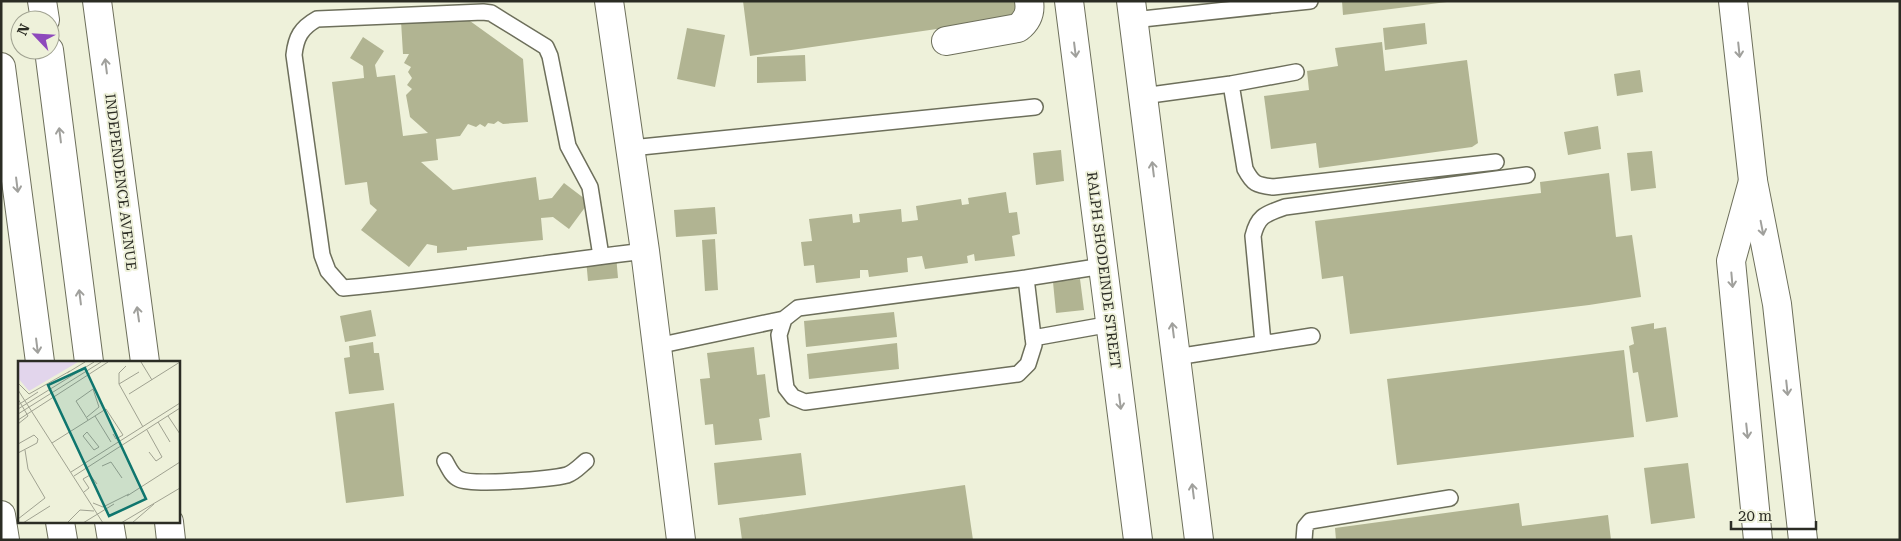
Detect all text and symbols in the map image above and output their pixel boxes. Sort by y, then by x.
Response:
north arrow [10,10,60,60]
text: N [14,21,33,38]
one-way arrow [1071,41,1081,57]
one-way arrow [1734,41,1744,57]
one-way arrow [100,58,110,74]
street label: INDEPENDENCE AVENUE [102,93,140,271]
one-way arrow [54,128,64,144]
one-way arrow [1148,161,1158,177]
street label: RALPH SHODEINDE STREET [1084,171,1124,369]
one-way arrow [12,176,22,192]
one-way arrow [1758,220,1767,236]
one-way arrow [1728,271,1737,287]
one-way arrow [75,289,85,305]
one-way arrow [133,306,143,322]
one-way arrow [1168,322,1178,338]
one-way arrow [33,338,43,354]
inset map [18,361,180,524]
one-way arrow [1782,380,1792,396]
one-way arrow [1116,393,1126,409]
one-way arrow [1742,423,1752,439]
one-way arrow [1188,484,1198,500]
scale bar [1731,498,1816,530]
text: 20 m [1738,507,1773,525]

